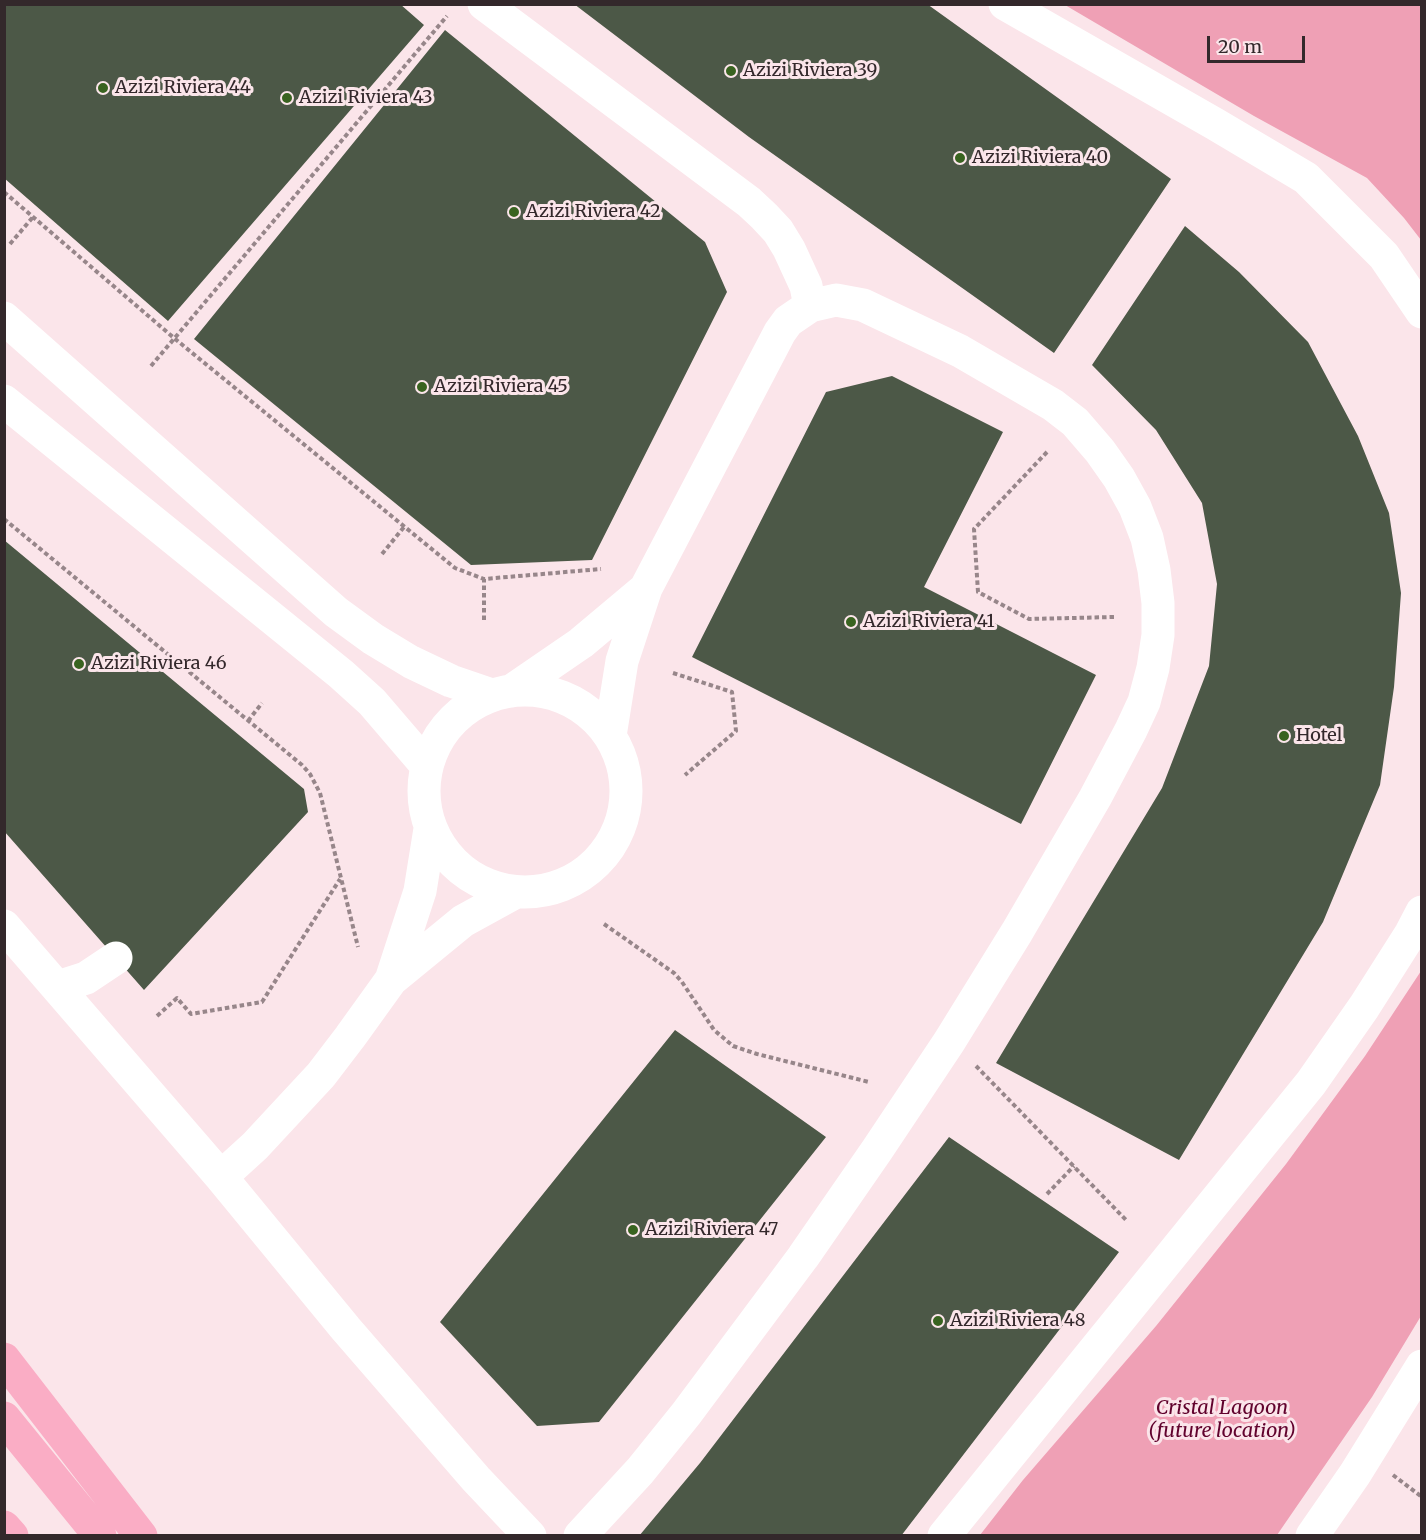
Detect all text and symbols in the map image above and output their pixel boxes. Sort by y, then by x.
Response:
scale bar [1210,24,1308,62]
text: 20 m [1218,35,1262,58]
place label: Azizi Riviera 39 [743,60,877,82]
marker: Azizi Riviera 39 [724,64,738,78]
place label: Azizi Riviera 44 [115,77,251,99]
marker: Azizi Riviera 44 [96,81,110,95]
place label: Azizi Riviera 43 [299,87,433,109]
marker: Azizi Riviera 43 [280,91,294,105]
place label: Azizi Riviera 40 [972,147,1108,169]
marker: Azizi Riviera 40 [953,151,967,165]
place label: Azizi Riviera 42 [526,201,661,223]
marker: Azizi Riviera 42 [507,205,521,219]
place label: Azizi Riviera 45 [434,376,568,398]
marker: Azizi Riviera 45 [415,380,429,394]
place label: Azizi Riviera 41 [863,611,995,633]
marker: Azizi Riviera 41 [844,615,858,629]
place label: Azizi Riviera 46 [91,653,227,675]
marker: Azizi Riviera 46 [72,657,86,671]
place label: Hotel [1296,725,1342,747]
marker: Hotel [1277,729,1291,743]
place label: Azizi Riviera 47 [645,1219,778,1241]
marker: Azizi Riviera 47 [626,1223,640,1237]
place label: Azizi Riviera 48 [950,1310,1086,1332]
marker: Azizi Riviera 48 [931,1314,945,1328]
water label: Cristal Lagoon (future location) [1148,1396,1296,1443]

